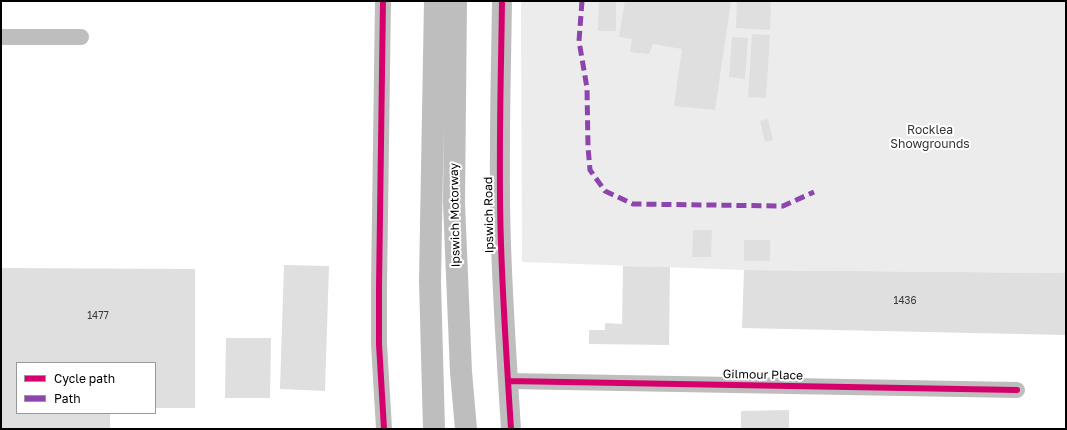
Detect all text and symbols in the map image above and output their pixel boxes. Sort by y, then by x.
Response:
park label: Rocklea Showgrounds [890,123,970,151]
street label: Ipswich Motorway [447,163,463,267]
street label: Ipswich Road [481,176,497,254]
house number: 1436 [894,295,916,307]
house number: 1477 [87,310,109,322]
legend [16,362,156,414]
street label: Gilmour Place [723,367,803,383]
text: Cycle path [54,371,115,386]
text: Path [54,391,81,406]

